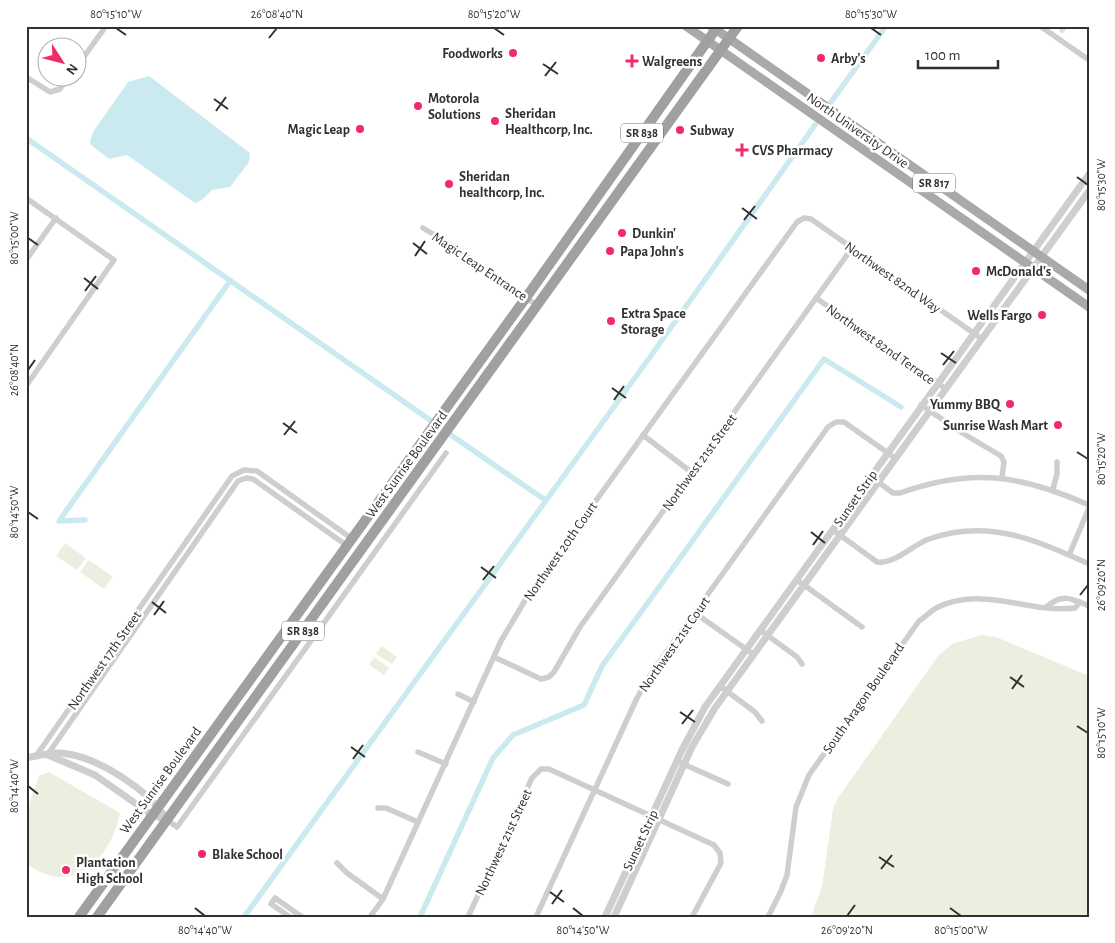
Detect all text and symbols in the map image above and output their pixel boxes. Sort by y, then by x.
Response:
text: 80°15'10"W [90,8,142,20]
text: 26°08'40"N [251,8,303,20]
text: 80°15'20"W [468,8,521,20]
text: 80°15'30"W [845,8,897,20]
north arrow [38,38,88,88]
scale bar [918,38,998,70]
place label: Foodworks [442,47,503,61]
marker: Foodworks [507,47,519,59]
text: 100 m [925,48,960,63]
marker: Arby's [815,52,827,64]
place label: Arby's [831,52,866,66]
marker: Walgreens [626,55,638,67]
place label: Walgreens [642,55,702,69]
text: N [63,61,80,77]
street label: North University Drive [804,90,911,171]
place label: Motorola Solutions [428,92,481,122]
marker: Motorola Solutions [412,100,424,112]
place label: Sheridan Healthcorp, Inc. [505,107,593,137]
marker: Sheridan Healthcorp, Inc. [489,115,501,127]
place label: Magic Leap [288,123,350,137]
marker: Magic Leap [354,123,366,135]
road number: SR 838 [621,124,663,142]
marker: Subway [674,124,686,136]
place label: Subway [690,124,735,138]
marker: CVS Pharmacy [736,144,748,156]
place label: CVS Pharmacy [752,144,834,158]
text: 80°15'30"W [1095,159,1107,211]
place label: Sheridan healthcorp, Inc. [459,170,545,200]
road number: SR 817 [913,174,955,192]
marker: Sheridan healthcorp, Inc. [443,178,455,190]
text: 80°15'00"W [8,211,20,265]
marker: Dunkin' [616,227,628,239]
place label: Dunkin' [632,227,676,241]
street label: Magic Leap Entrance [429,230,530,304]
street label: Northwest 82nd Way [842,240,943,316]
marker: Papa John's [604,245,616,257]
place label: Papa John's [620,245,684,259]
marker: McDonald's [970,265,982,277]
place label: McDonald's [986,265,1051,279]
street label: Northwest 82nd Terrace [824,302,937,388]
place label: Extra Space Storage [621,307,686,337]
place label: Wells Fargo [967,309,1032,323]
marker: Wells Fargo [1036,309,1048,321]
marker: Extra Space Storage [605,315,617,327]
text: 26°08'40"N [8,344,20,396]
place label: Yummy BBQ [930,398,1002,412]
marker: Yummy BBQ [1004,398,1016,410]
street label: West Sunrise Boulevard [364,409,450,520]
street label: Northwest 21st Street [660,411,740,514]
place label: Sunrise Wash Mart [943,419,1048,433]
marker: Sunrise Wash Mart [1052,419,1064,431]
text: 80°15'20"W [1095,432,1107,485]
street label: Sunset Strip [831,468,880,529]
text: 80°14'50"W [8,485,20,539]
street label: Northwest 20th Court [521,499,601,604]
text: 26°09'20"N [1095,559,1107,611]
street label: Northwest 21st Court [637,594,713,695]
street label: Northwest 17th Street [65,608,145,713]
road number: SR 838 [282,622,324,640]
street label: South Aragon Boulevard [820,641,907,756]
text: 80°15'10"W [1095,707,1107,759]
street label: West Sunrise Boulevard [118,725,204,836]
text: 80°14'40"W [8,759,20,813]
street label: Northwest 21st Street [473,787,535,898]
street label: Sunset Strip [621,808,661,873]
marker: Blake School [196,848,208,860]
place label: Blake School [212,848,283,862]
place label: Plantation High School [76,856,143,886]
marker: Plantation High School [60,864,72,876]
text: 80°14'40"W [178,924,232,936]
text: 80°14'50"W [556,924,610,936]
text: 26°09'20"N [821,924,873,936]
text: 80°15'00"W [934,924,988,936]

